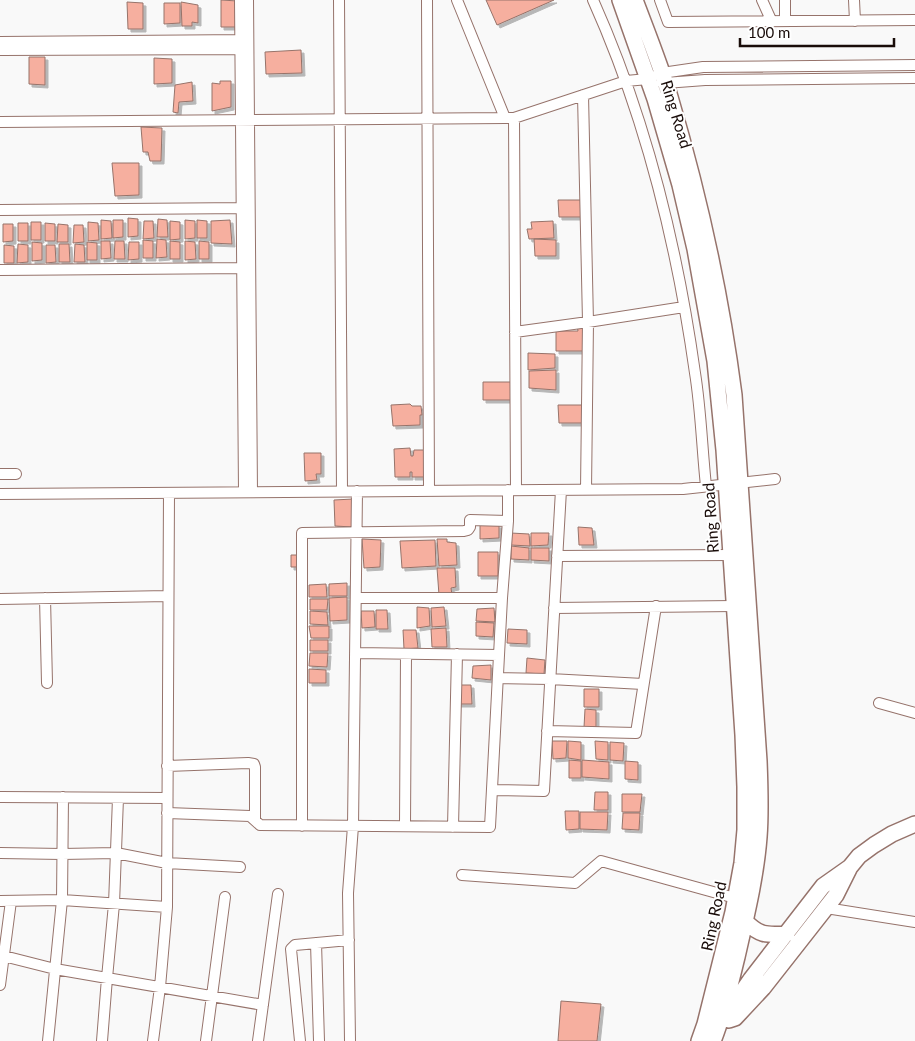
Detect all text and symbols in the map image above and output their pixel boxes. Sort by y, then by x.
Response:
scale bar [740,15,894,47]
text: 100 m [748,23,790,41]
street label: Ring Road [658,77,696,151]
street label: Ring Road [698,482,722,554]
street label: Ring Road [696,879,730,953]

